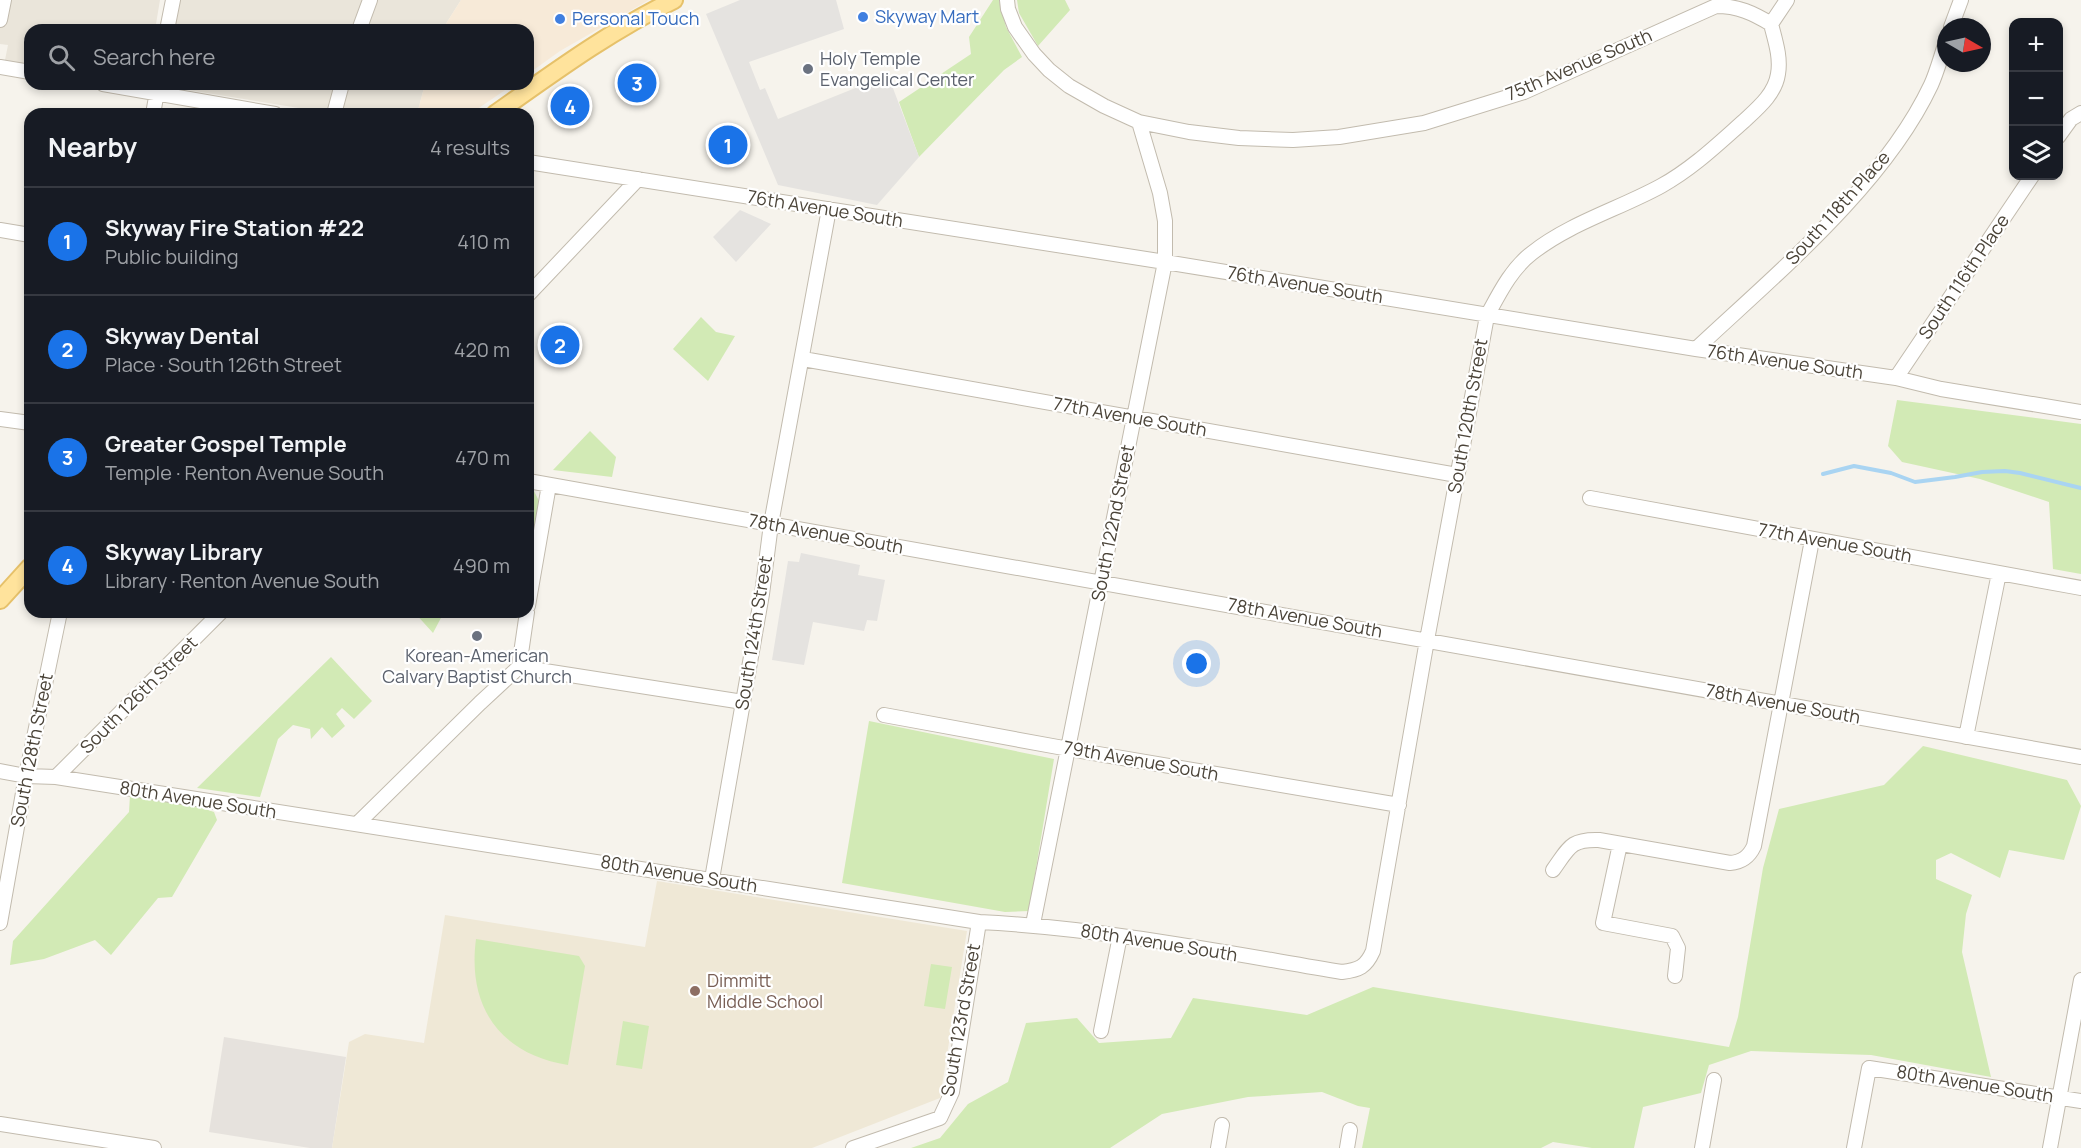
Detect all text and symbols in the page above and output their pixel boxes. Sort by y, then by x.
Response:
place label: Skyway Mart [875,4,979,28]
place label: Personal Touch [572,6,699,30]
marker: Skyway Mart [856,10,870,24]
marker: Personal Touch [553,12,567,26]
north arrow [1937,18,1991,72]
map controls [2009,18,2063,180]
button: + [2009,18,2063,72]
street label: 75th Avenue South [1502,22,1655,106]
search box [24,24,534,90]
icon: search [45,41,78,74]
text: Search here [93,42,215,72]
place label: Holy Temple Evangelical Center [820,46,975,91]
pin: 3 [618,60,656,106]
marker: Holy Temple Evangelical Center [801,62,815,76]
button: − [2009,72,2063,126]
pin: 4 [550,84,590,128]
pin: 1 [708,122,748,168]
button: layers [2009,126,2063,180]
text: Nearby [48,129,137,165]
text: 4 results [430,134,510,161]
street label: South 118th Place [1780,145,1895,269]
street label: 76th Avenue South [746,184,905,232]
street label: South 116th Place [1912,209,2014,344]
text: Skyway Fire Station #22 [105,213,364,243]
text: 1 [63,228,72,255]
text: 410 m [457,228,510,255]
text: Public building [105,243,239,270]
street label: 76th Avenue South [1226,260,1385,308]
text: Skyway Dental [105,321,260,351]
pin: 2 [540,322,580,368]
text: 2 [62,336,73,363]
text: 420 m [454,336,510,363]
street label: South 120th Street [1442,337,1492,495]
street label: 76th Avenue South [1706,338,1865,384]
text: Place · South 126th Street [105,351,342,378]
street label: 77th Avenue South [1051,391,1209,441]
text: Greater Gospel Temple [105,429,347,459]
street label: South 122nd Street [1085,442,1139,603]
text: 3 [62,444,73,471]
text: 470 m [455,444,510,471]
text: Temple · Renton Avenue South [105,459,384,486]
street label: 78th Avenue South [747,508,905,558]
street label: 77th Avenue South [1756,517,1914,567]
text: Skyway Library [105,537,263,567]
text: 4 [61,552,74,579]
text: 490 m [453,552,510,579]
street label: South 124th Street [729,554,777,712]
text: Library · Renton Avenue South [105,567,379,594]
street label: 78th Avenue South [1226,592,1384,642]
marker: Korean-American Calvary Baptist Church [470,629,484,643]
street label: South 126th Street [74,630,202,758]
place label: Korean-American Calvary Baptist Church [382,643,572,688]
your location [1182,649,1211,678]
street label: South 128th Street [4,671,58,829]
street label: 78th Avenue South [1704,678,1862,728]
street label: 79th Avenue South [1062,735,1221,785]
street label: 80th Avenue South [118,775,278,823]
street label: 80th Avenue South [599,849,759,897]
street label: 80th Avenue South [1079,918,1239,966]
street label: South 123rd Street [935,942,985,1098]
place label: Dimmitt Middle School [707,968,823,1013]
marker: Dimmitt Middle School [688,984,702,998]
street label: 80th Avenue South [1895,1059,2055,1107]

